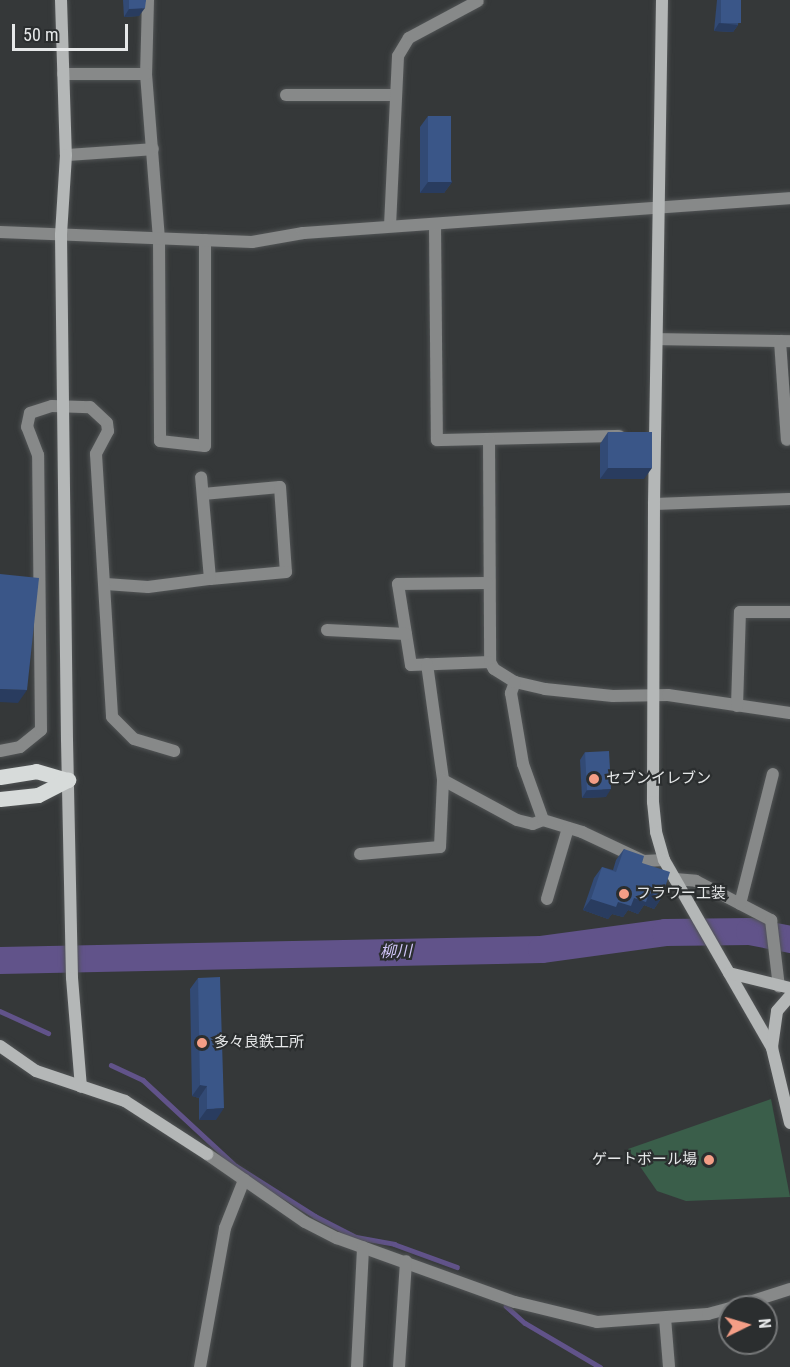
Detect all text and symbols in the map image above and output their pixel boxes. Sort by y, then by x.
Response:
scale bar [15,12,130,50]
text: 50 m [23,24,58,45]
place label: セブンイレブン [606,770,711,788]
marker: セブンイレブン [587,772,601,786]
place label: フラワー工装 [636,885,726,903]
marker: フラワー工装 [617,887,631,901]
water label: 柳川 [380,942,412,962]
place label: 多々良鉄工所 [214,1034,304,1052]
marker: 多々良鉄工所 [195,1036,209,1050]
place label: ゲートボール場 [592,1151,697,1169]
marker: ゲートボール場 [702,1153,716,1167]
north arrow [718,1295,778,1355]
text: N [755,1318,774,1329]

